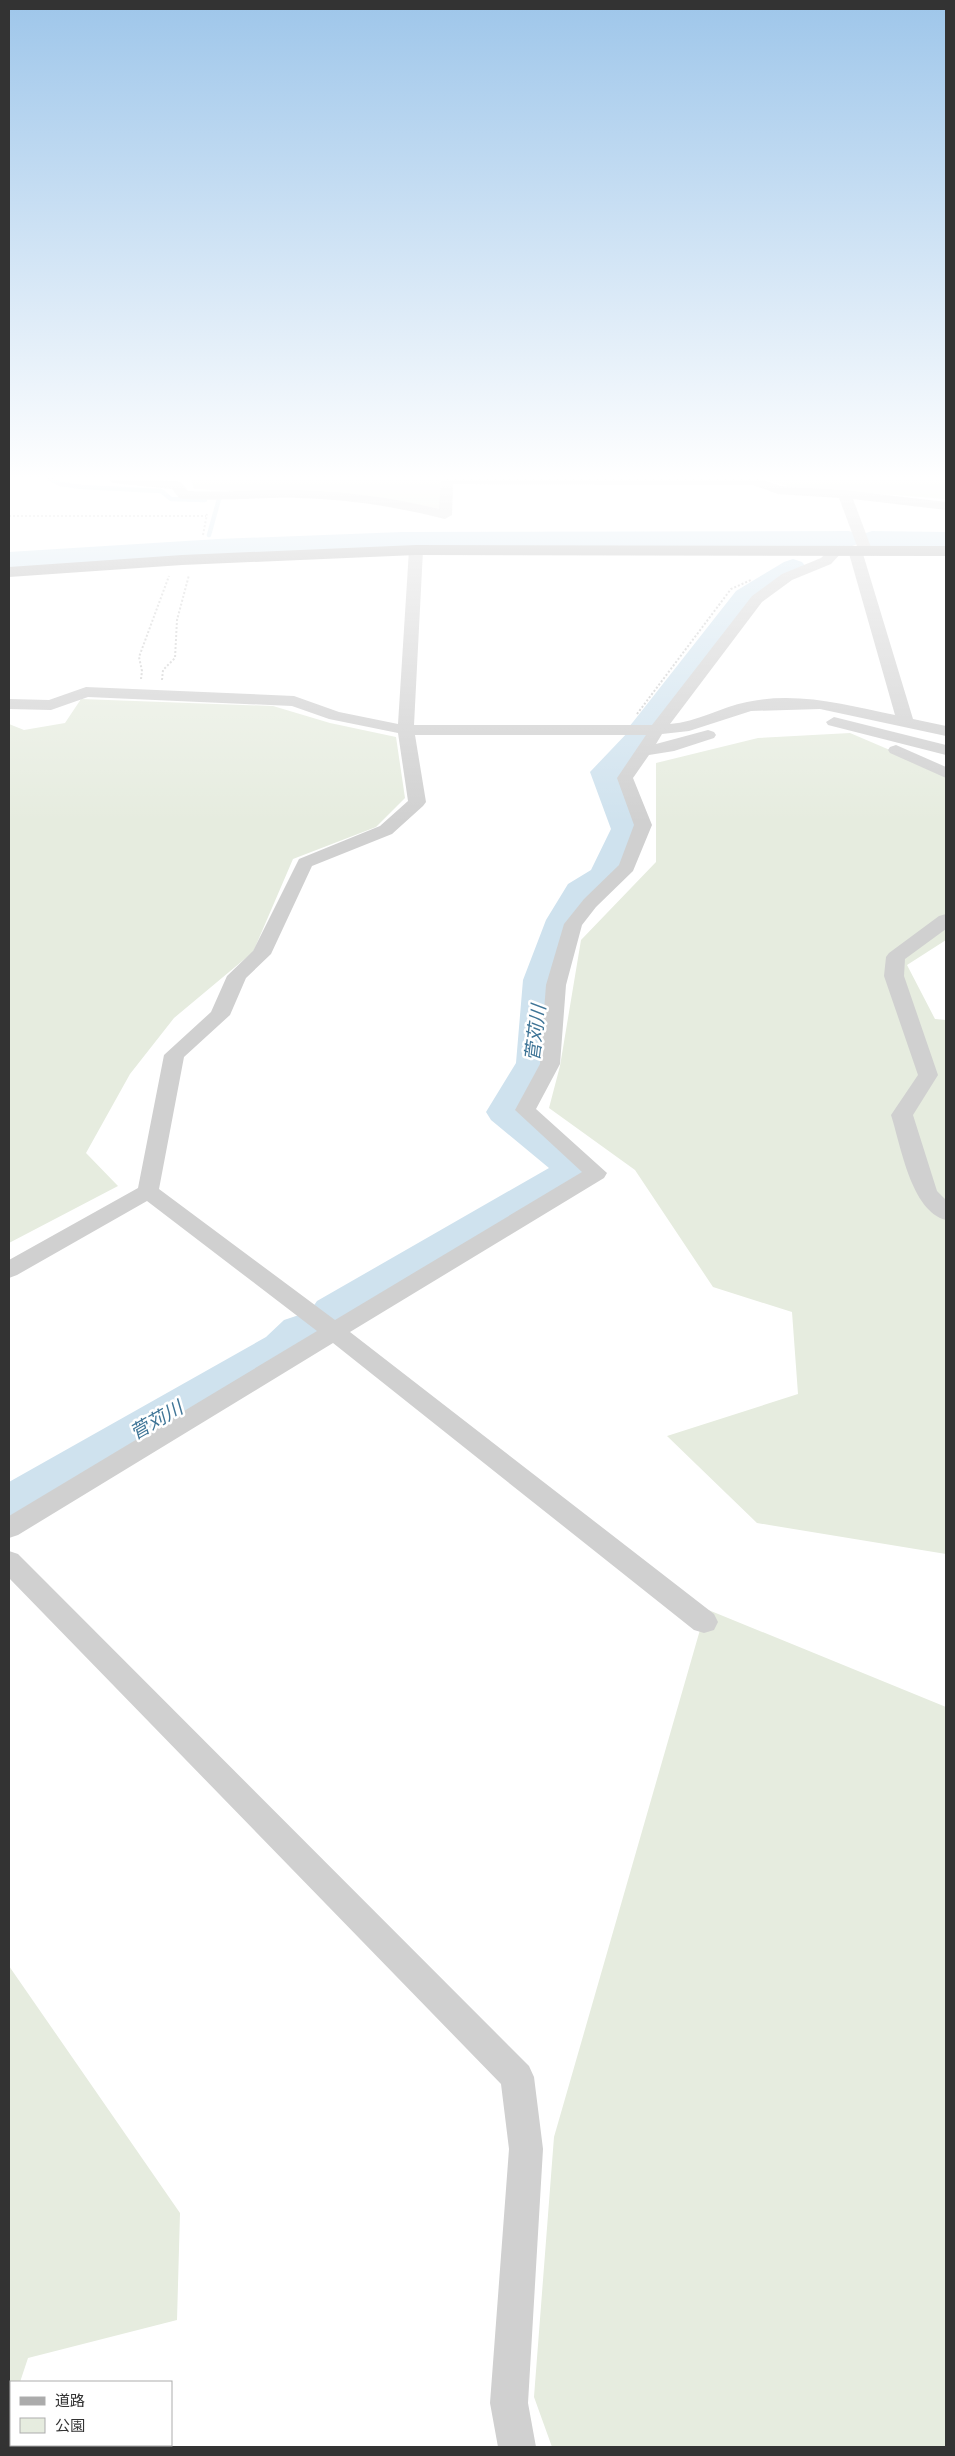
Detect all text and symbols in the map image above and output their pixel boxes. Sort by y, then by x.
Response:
water label: 菅苅川 [521,1001,551,1063]
water label: 菅苅川 [126,1395,188,1445]
legend [10,2381,172,2446]
text: 道路 [55,2392,85,2410]
text: 公園 [55,2417,85,2435]

